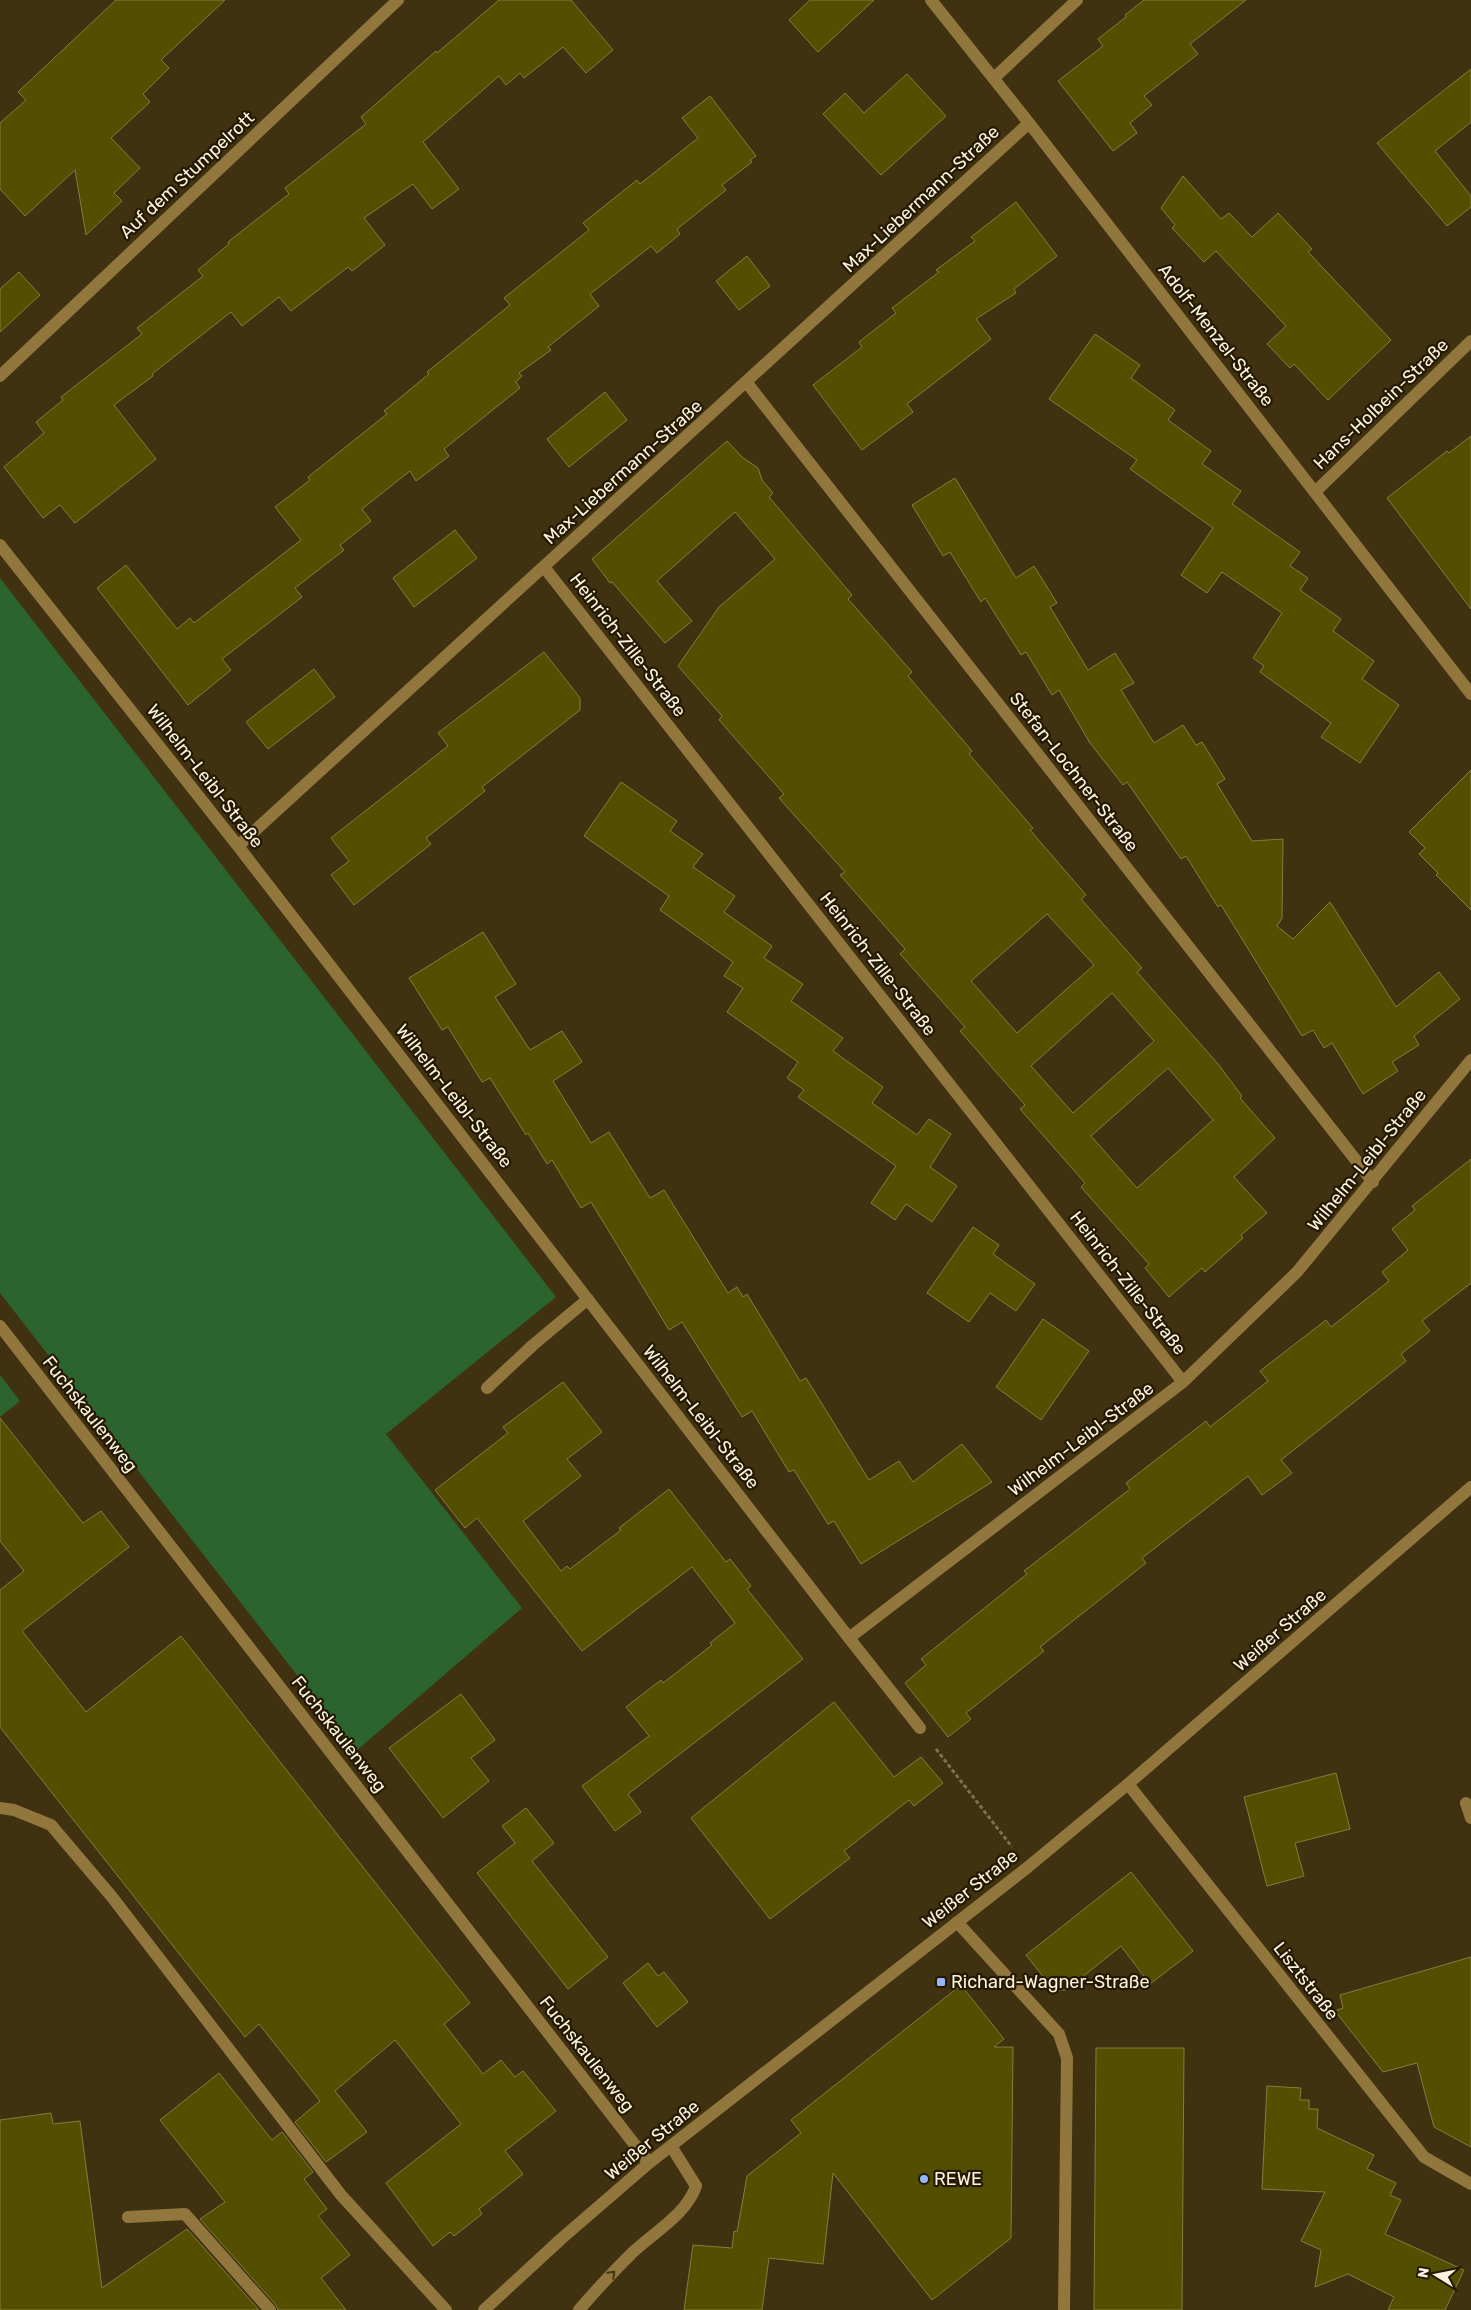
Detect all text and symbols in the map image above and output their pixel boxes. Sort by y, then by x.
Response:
street label: Auf dem Stumpelrott [115,107,259,243]
street label: Max-Liebermann-Straße [838,121,1004,277]
street label: Adolf-Menzel-Straße [1153,259,1279,411]
street label: Hans-Holbein-Straße [1309,334,1453,474]
street label: Max-Liebermann-Straße [539,395,707,549]
street label: Heinrich-Zille-Straße [565,569,691,721]
street label: Stefan-Lochner-Straße [1005,688,1143,856]
street label: Wilhelm-Leibl-Straße [142,700,268,852]
street label: Heinrich-Zille-Straße [815,888,941,1040]
street label: Wilhelm-Leibl-Straße [391,1020,517,1172]
street label: Wilhelm-Leibl-Straße [1303,1084,1431,1236]
street label: Heinrich-Zille-Straße [1065,1207,1191,1359]
street label: Wilhelm-Leibl-Straße [638,1341,764,1493]
street label: Fuchskaulenweg [38,1352,142,1476]
street label: Wilhelm-Leibl-Straße [1004,1377,1158,1501]
street label: Weißer Straße [1229,1584,1331,1676]
street label: Fuchskaulenweg [287,1672,391,1796]
street label: Weißer Straße [918,1845,1022,1933]
street label: Lisztstraße [1269,1937,1343,2025]
place label: Richard-Wagner-Straße [951,1971,1149,1993]
marker: Richard-Wagner-Straße [935,1976,947,1988]
street label: Fuchskaulenweg [535,1992,639,2116]
street label: Weißer Straße [600,2095,704,2185]
place label: REWE [934,2168,982,2190]
marker: REWE [918,2173,930,2185]
north arrow [1411,2250,1461,2300]
text: N [1414,2266,1433,2279]
one-way arrow [606,2271,615,2280]

